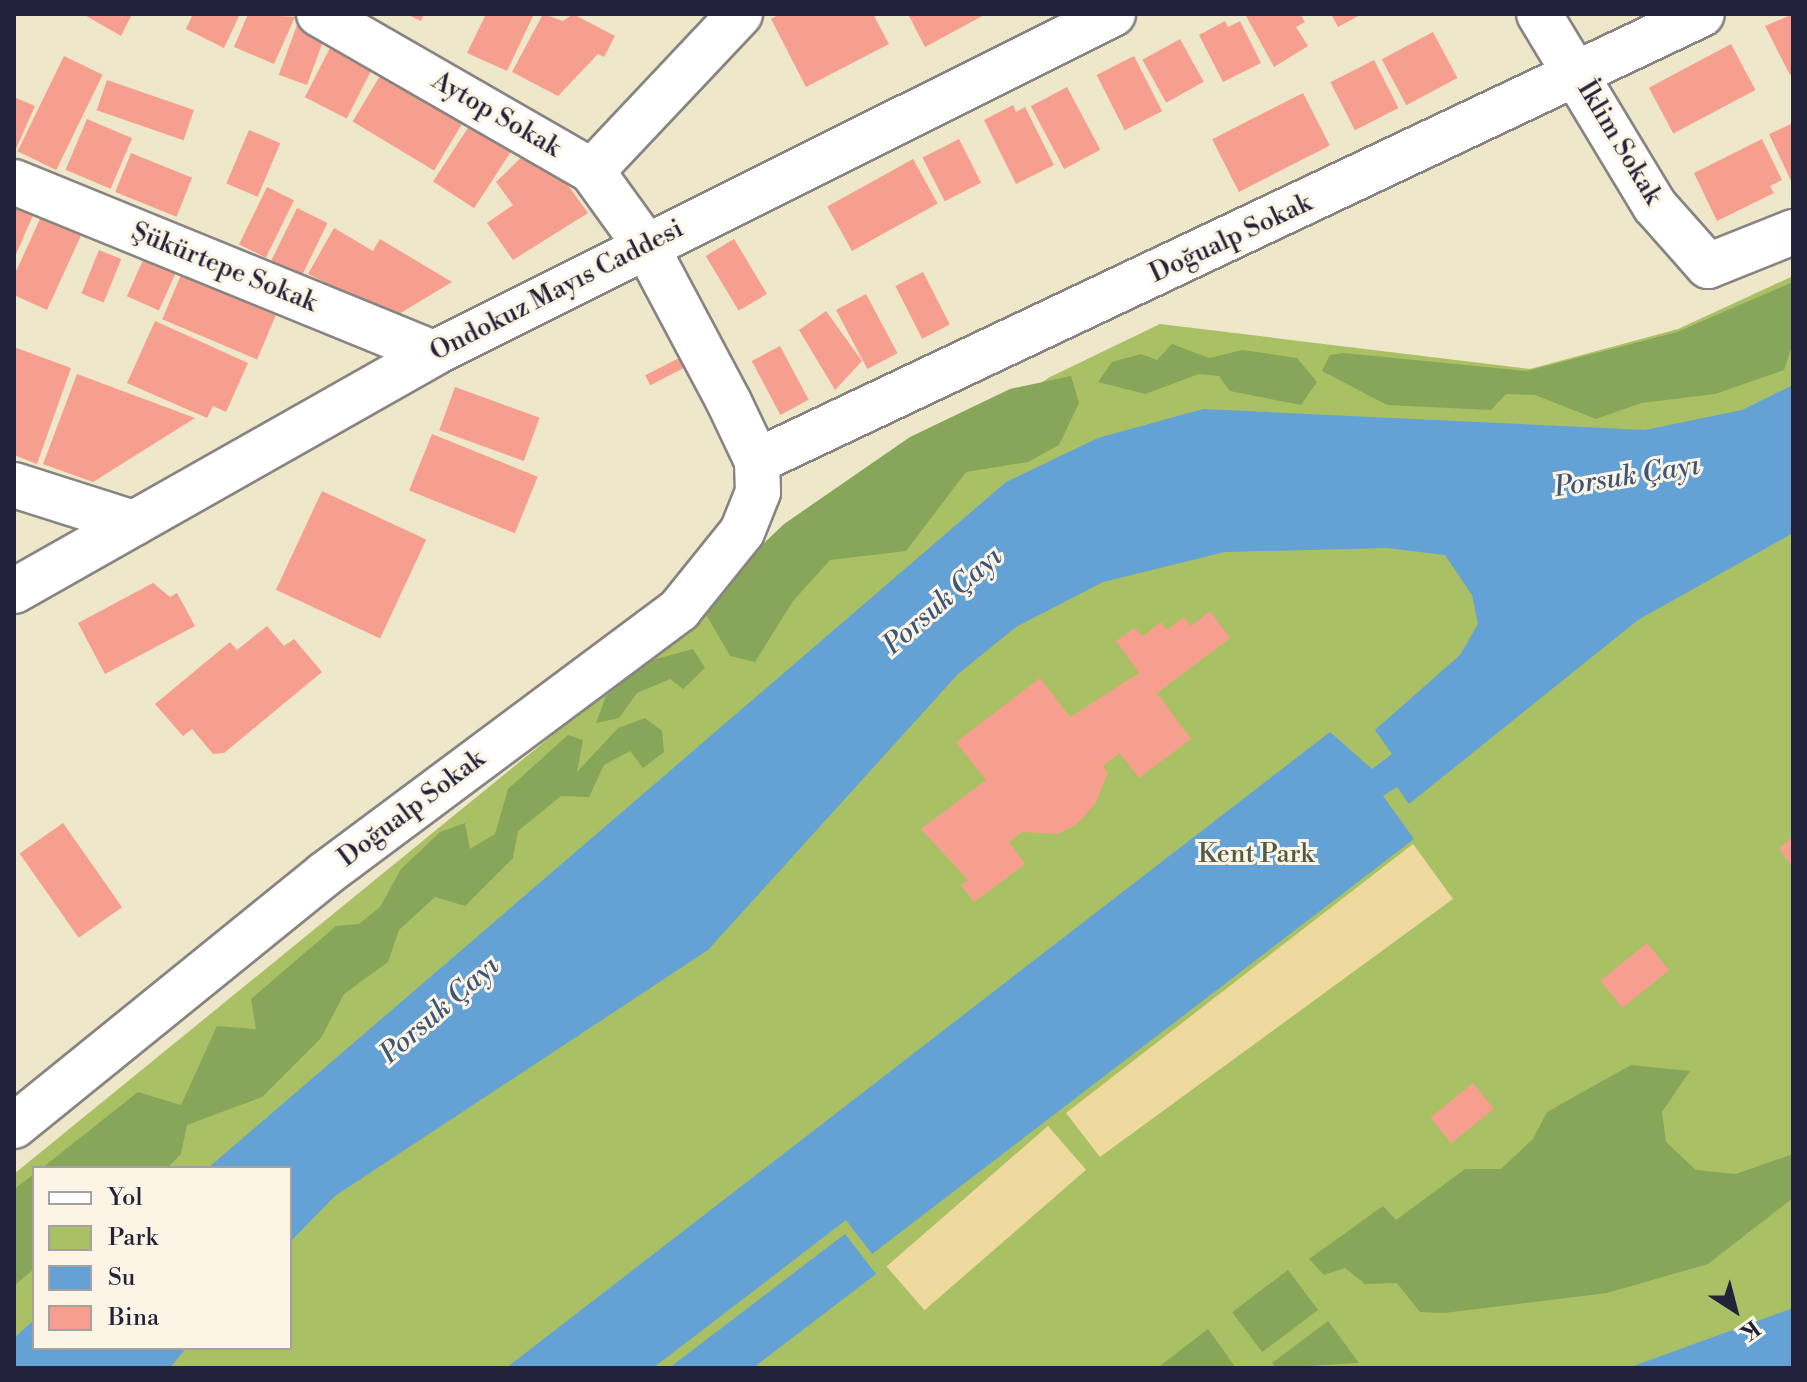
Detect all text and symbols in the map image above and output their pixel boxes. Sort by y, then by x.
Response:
street label: Aytop Sokak [426,66,566,164]
street label: İklim Sokak [1570,76,1668,210]
street label: Doğualp Sokak [1145,188,1317,290]
street label: Ondokuz Mayıs Caddesi [425,214,689,368]
street label: Şükürtepe Sokak [127,217,321,319]
water label: Porsuk Çayı [1552,449,1702,505]
water label: Porsuk Çayı [877,540,1009,662]
street label: Doğualp Sokak [333,744,491,874]
park label: Kent Park [1198,839,1314,871]
water label: Porsuk Çayı [374,949,506,1071]
legend [32,1166,292,1350]
text: Yol [108,1183,143,1213]
text: Park [108,1223,158,1253]
text: Su [108,1263,135,1293]
north arrow [1695,1270,1775,1350]
text: Bina [108,1303,159,1333]
text: K [1734,1314,1765,1346]

